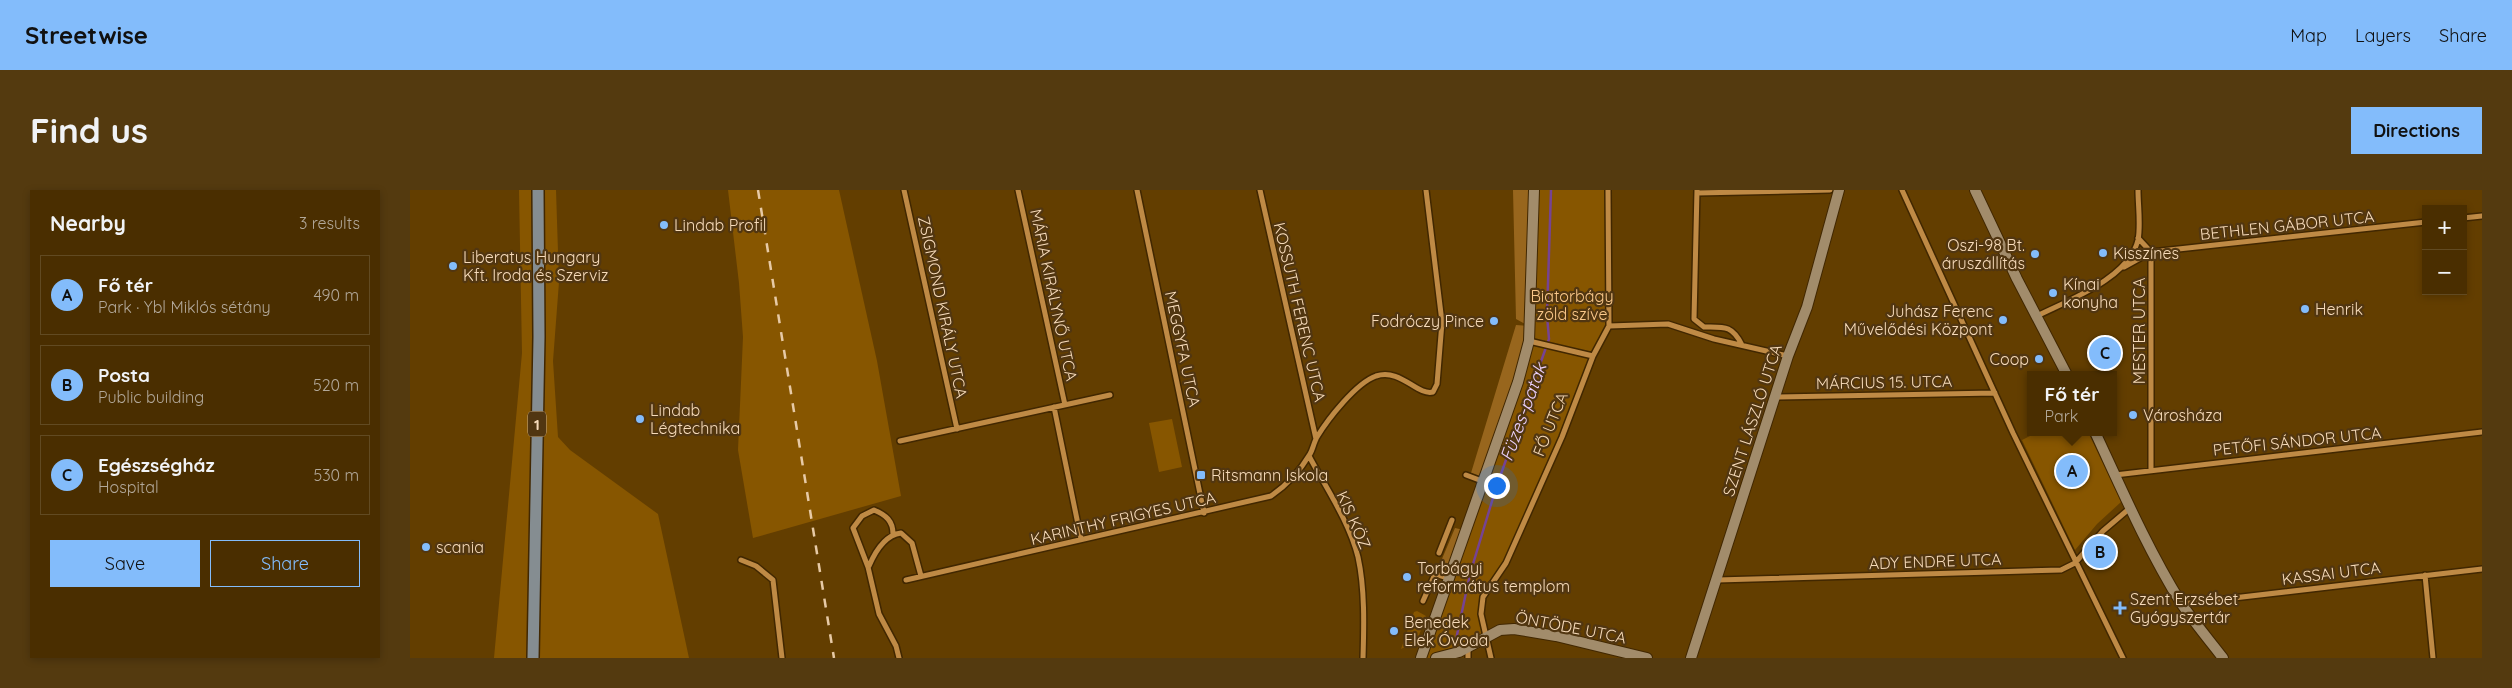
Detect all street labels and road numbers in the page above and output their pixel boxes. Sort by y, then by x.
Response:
street label: BETHLEN GÁBOR UTCA [2199,206,2375,244]
street label: MÁRIA KIRÁLYNŐ UTCA [1026,207,1082,383]
street label: ZSIGMOND KIRÁLY UTCA [914,214,972,400]
street label: KOSSUTH FERENC UTCA [1270,220,1330,404]
street label: MESTER UTCA [2129,278,2149,384]
street label: MEGGYFA UTCA [1161,289,1205,409]
street label: SZENT LÁSZLÓ UTCA [1718,341,1786,499]
street label: MÁRCIUS 15. UTCA [1816,371,1952,393]
street label: FŐ UTCA [1528,389,1572,459]
road number: 1 [528,412,546,436]
street label: PETŐFI SÁNDOR UTCA [2212,422,2382,460]
street label: KARINTHY FRIGYES UTCA [1028,487,1218,549]
street label: KIS KÖZ [1332,488,1376,552]
street label: ADY ENDRE UTCA [1868,549,2002,573]
street label: KASSAI UTCA [2280,557,2382,589]
street label: ÖNTÖDE UTCA [1514,606,1628,648]

